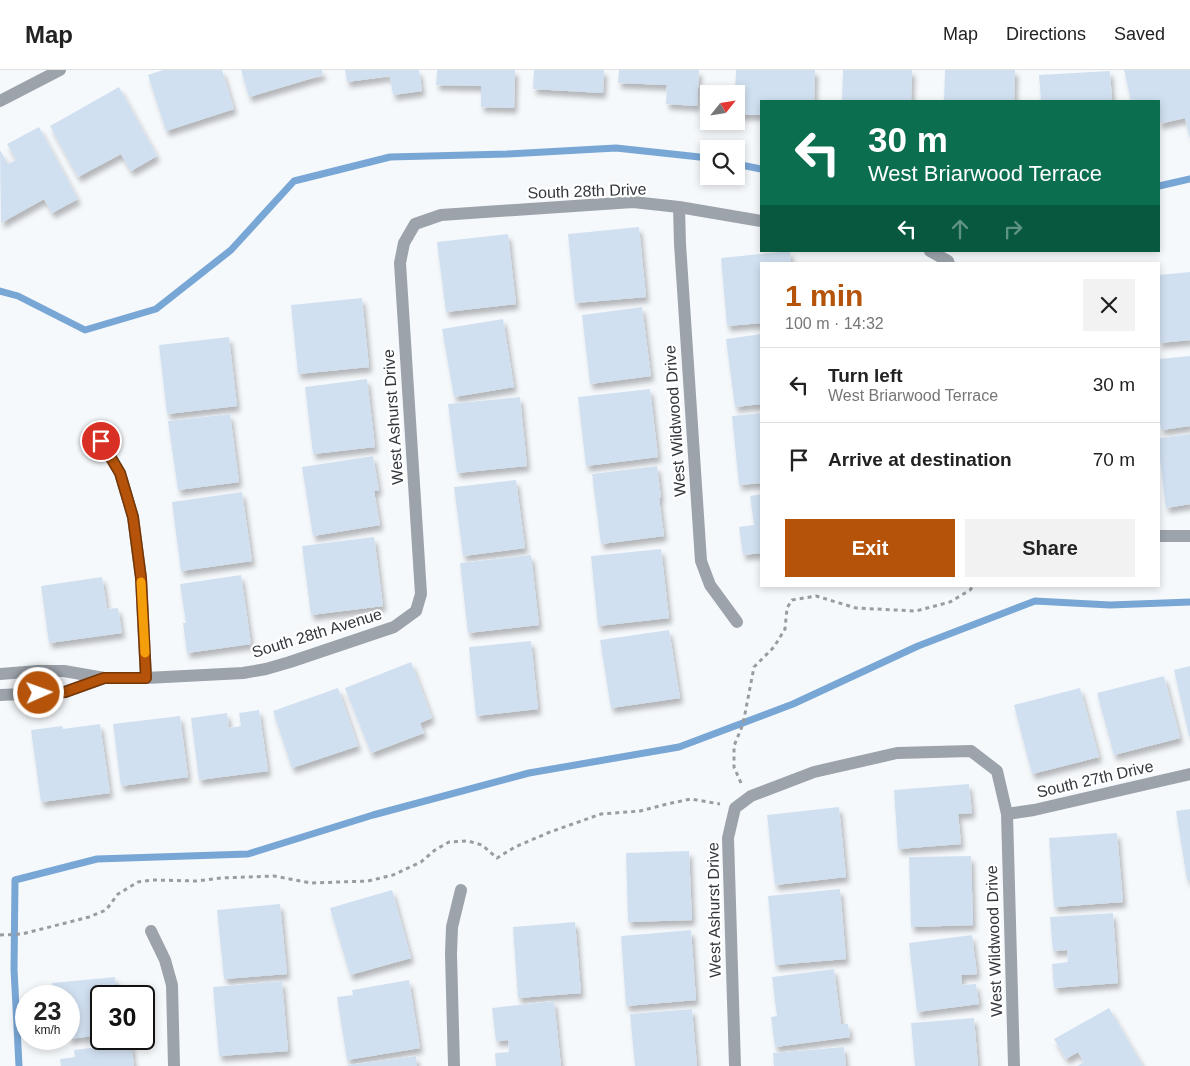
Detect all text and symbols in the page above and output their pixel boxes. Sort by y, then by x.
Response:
text: Map [25,21,73,48]
text: Map [943,24,978,44]
text: Directions [1006,24,1086,44]
text: Saved [1114,24,1165,44]
north arrow [700,85,745,130]
map controls [700,85,745,185]
icon: left [785,120,850,185]
text: 30 m [868,120,948,159]
button: search [700,140,745,185]
text: West Briarwood Terrace [868,161,1102,186]
street label: South 28th Drive [527,180,647,202]
icon: left [893,215,921,243]
icon: ahead [946,215,974,243]
icon: right [999,215,1027,243]
text: 1 min [785,279,863,312]
button: close [1083,279,1135,331]
text: 100 m · 14:32 [785,315,884,332]
street label: West Wildwood Drive [661,345,689,497]
street label: West Ashurst Drive [380,349,406,485]
text: Turn left [828,365,903,386]
icon: left [785,371,813,399]
text: 30 m [1093,374,1135,395]
text: West Briarwood Terrace [828,387,998,404]
pin [80,420,122,462]
icon: arrive [87,427,115,455]
icon: arrive [785,446,813,474]
text: Arrive at destination [828,449,1012,470]
text: 70 m [1093,449,1135,470]
button: Exit [785,519,955,577]
button: Share [965,519,1135,577]
street label: South 28th Avenue [250,605,384,661]
position arrow [12,666,64,718]
street label: South 27th Drive [1035,757,1155,801]
street label: West Ashurst Drive [704,842,724,978]
street label: West Wildwood Drive [983,865,1005,1017]
speed limit sign: 30 [90,985,155,1050]
text: 23 [34,997,61,1025]
text: km/h [34,1023,61,1037]

